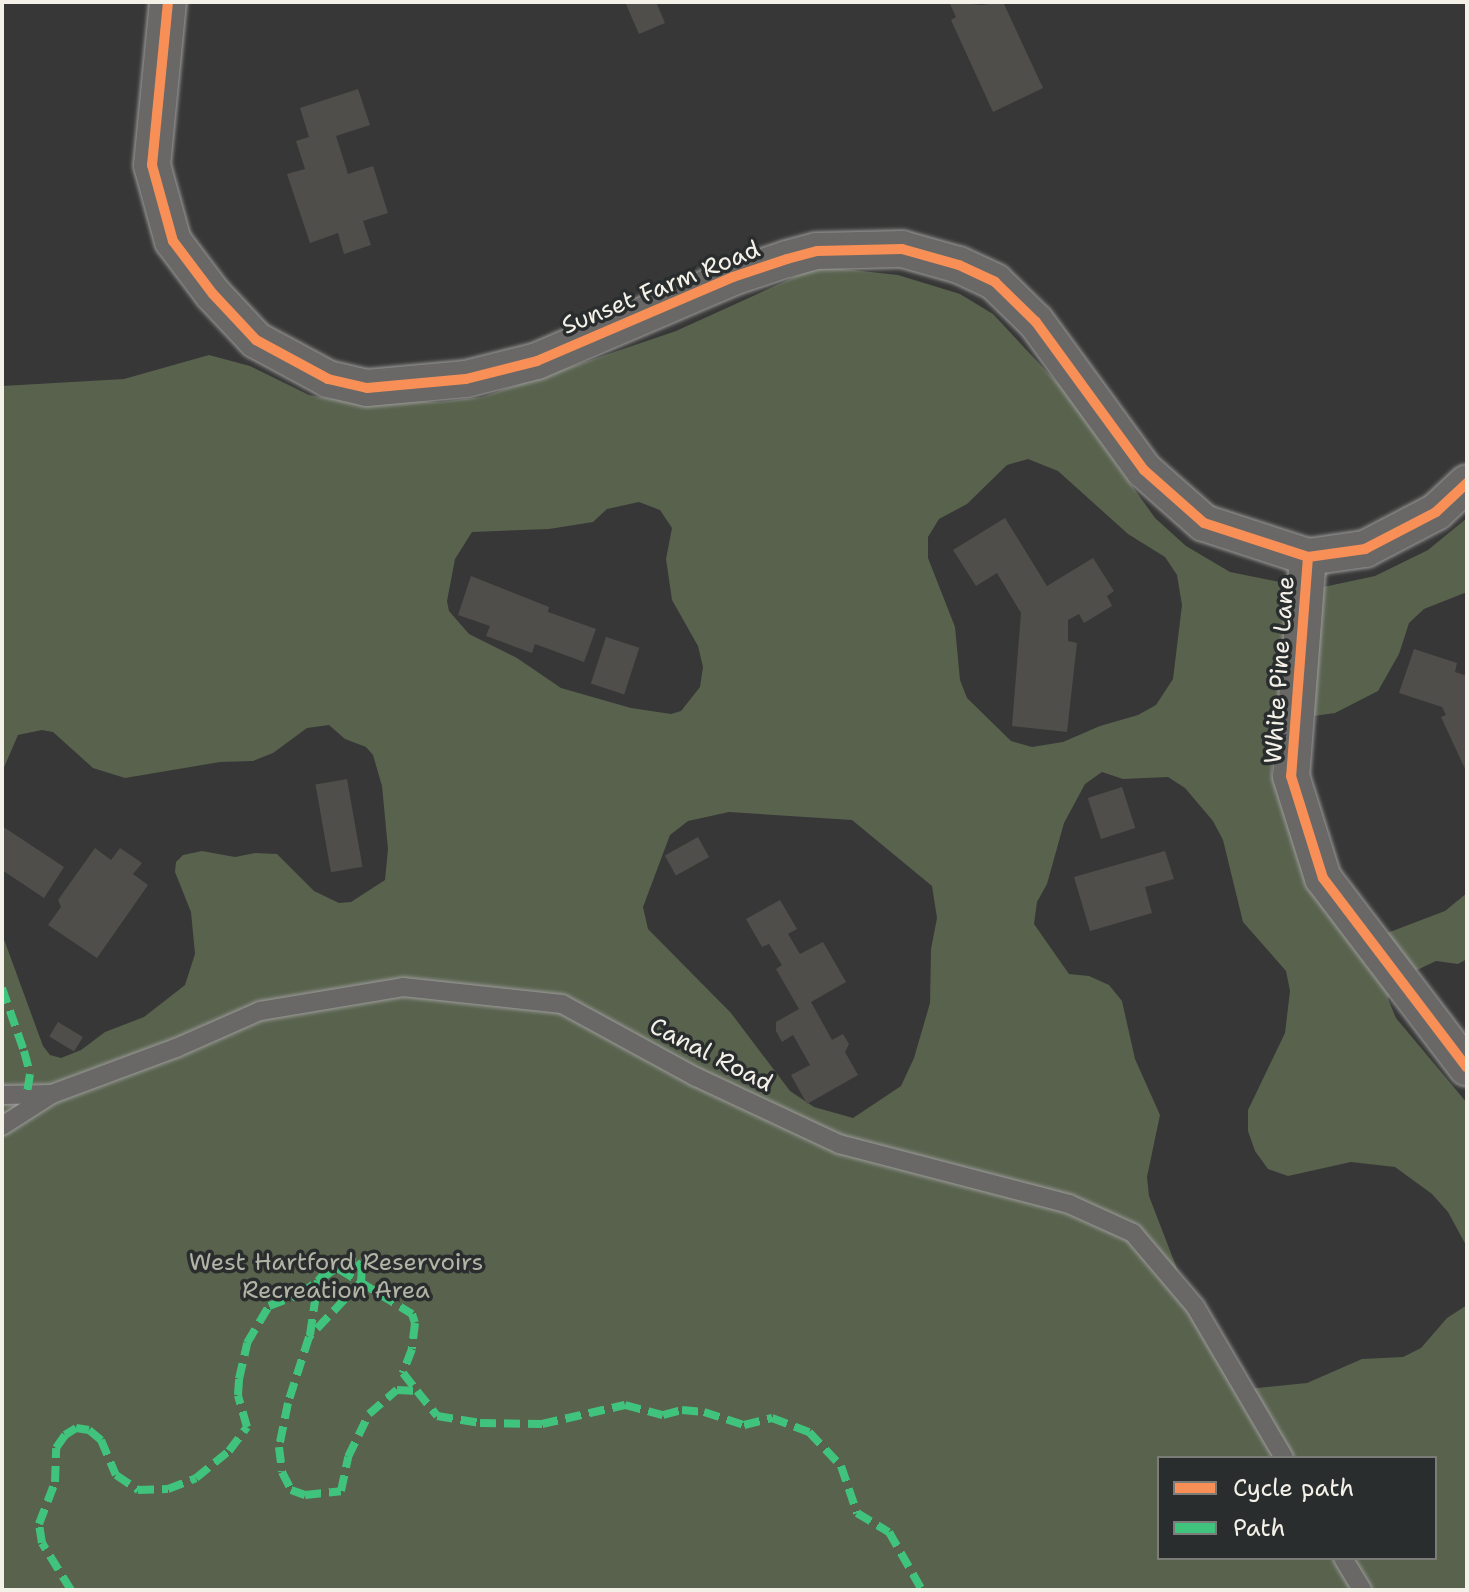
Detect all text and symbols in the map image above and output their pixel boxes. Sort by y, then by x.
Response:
street label: Sunset Farm Road [558,235,764,341]
street label: White Pine Lane [1259,575,1301,765]
street label: Canal Road [645,1012,777,1098]
park label: West Hartford Reservoirs Recreation Area [189,1249,483,1305]
legend [1157,1456,1437,1560]
text: Cycle path [1233,1472,1354,1504]
text: Path [1233,1512,1285,1544]

